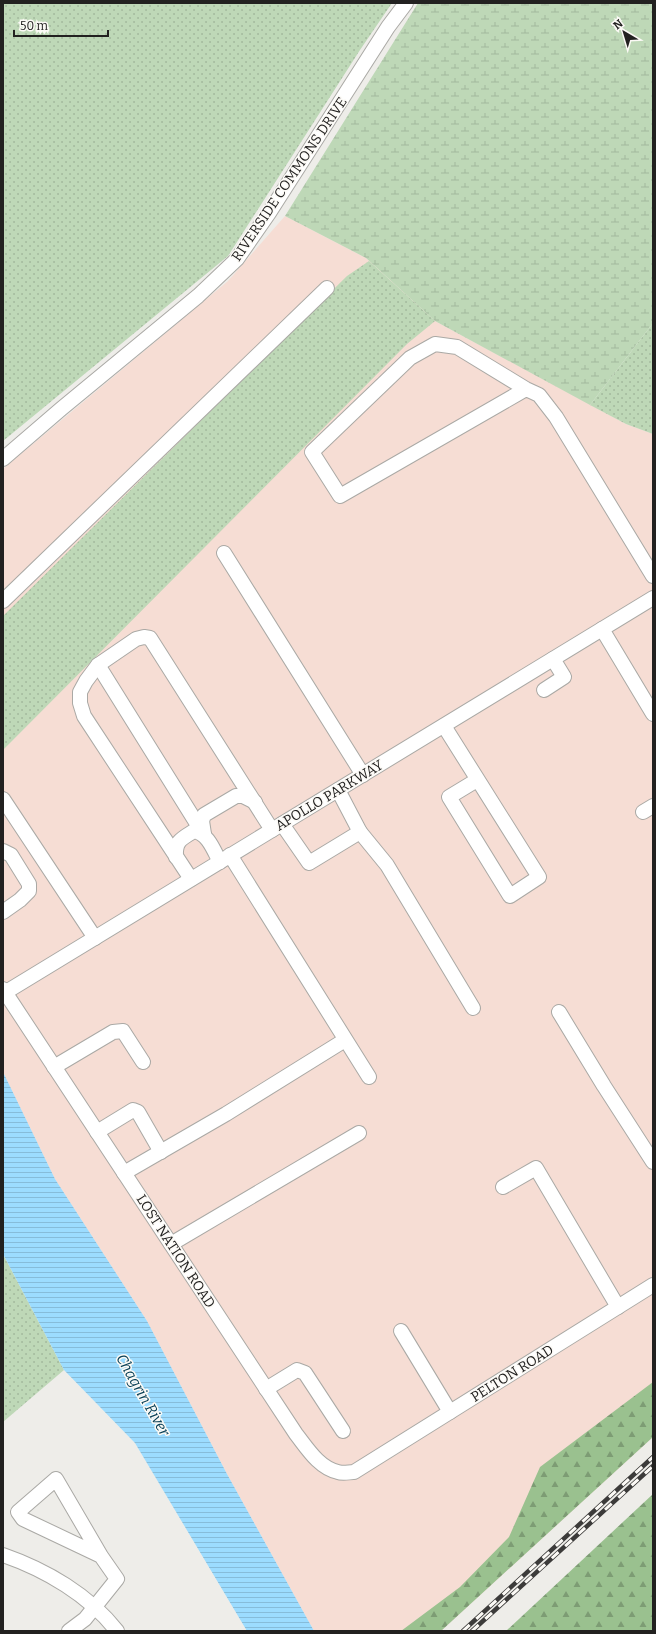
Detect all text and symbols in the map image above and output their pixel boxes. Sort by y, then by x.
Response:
scale bar [14,12,108,38]
north arrow [604,12,644,52]
text: N [611,16,626,32]
text: 50 m [20,19,49,33]
street label: RIVERSIDE COMMONS DRIVE [228,94,351,265]
street label: APOLLO PARKWAY [272,756,386,834]
street label: LOST NATION ROAD [133,1191,219,1311]
street label: PELTON ROAD [468,1341,557,1406]
water label: Chagrin River [112,1351,174,1440]

